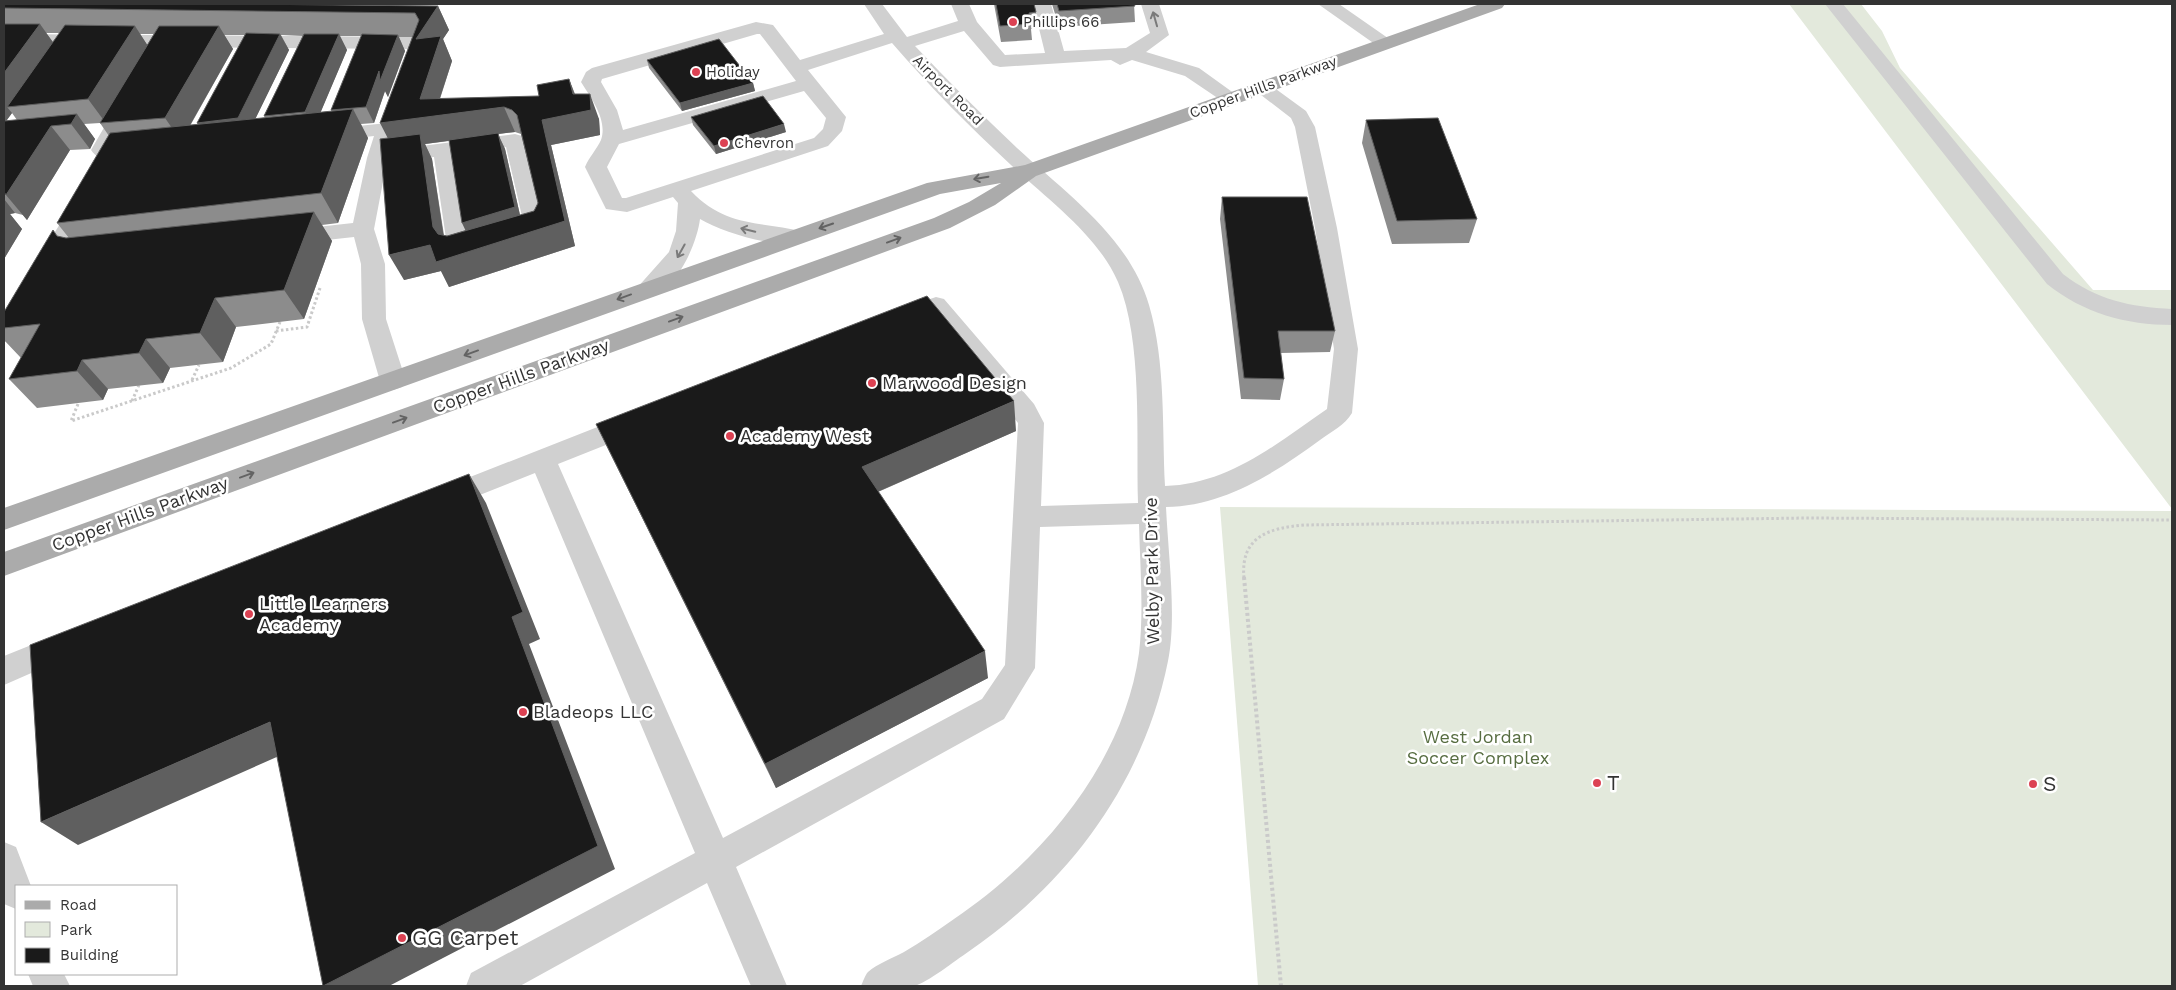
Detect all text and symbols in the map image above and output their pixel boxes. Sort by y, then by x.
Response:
one-way arrow [1149,12,1159,28]
place label: Phillips 66 [1023,13,1099,31]
marker: Phillips 66 [1007,16,1019,28]
street label: Airport Road [909,51,987,129]
street label: Copper Hills Parkway [1187,52,1339,122]
place label: Holiday [706,63,760,81]
marker: Holiday [690,66,702,78]
place label: Chevron [734,134,794,152]
marker: Chevron [718,137,730,149]
one-way arrow [974,173,990,183]
one-way arrow [819,222,835,231]
one-way arrow [741,225,757,234]
one-way arrow [886,235,901,244]
one-way arrow [675,243,685,258]
one-way arrow [616,293,632,302]
one-way arrow [667,314,683,324]
street label: Copper Hills Parkway [430,334,613,417]
one-way arrow [464,349,479,358]
place label: Marwood Design [882,372,1027,393]
marker: Marwood Design [866,377,878,389]
one-way arrow [391,415,407,424]
place label: Academy West [740,425,870,446]
marker: Academy West [724,430,736,442]
one-way arrow [239,470,254,479]
street label: Copper Hills Parkway [49,472,232,555]
street label: Welby Park Drive [1140,497,1163,645]
place label: Little Learners Academy [259,593,387,635]
marker: Little Learners Academy [243,608,255,620]
place label: Bladeops LLC [533,701,653,722]
marker: Bladeops LLC [517,706,529,718]
park label: West Jordan Soccer Complex [1407,726,1549,768]
place label: T [1607,770,1620,795]
place label: S [2043,771,2056,796]
marker: T [1591,777,1603,789]
marker: S [2027,778,2039,790]
legend [15,885,178,975]
text: Road [60,896,97,914]
text: Park [60,921,93,939]
place label: GG Carpet [412,925,518,950]
marker: GG Carpet [396,932,408,944]
text: Building [60,946,118,964]

